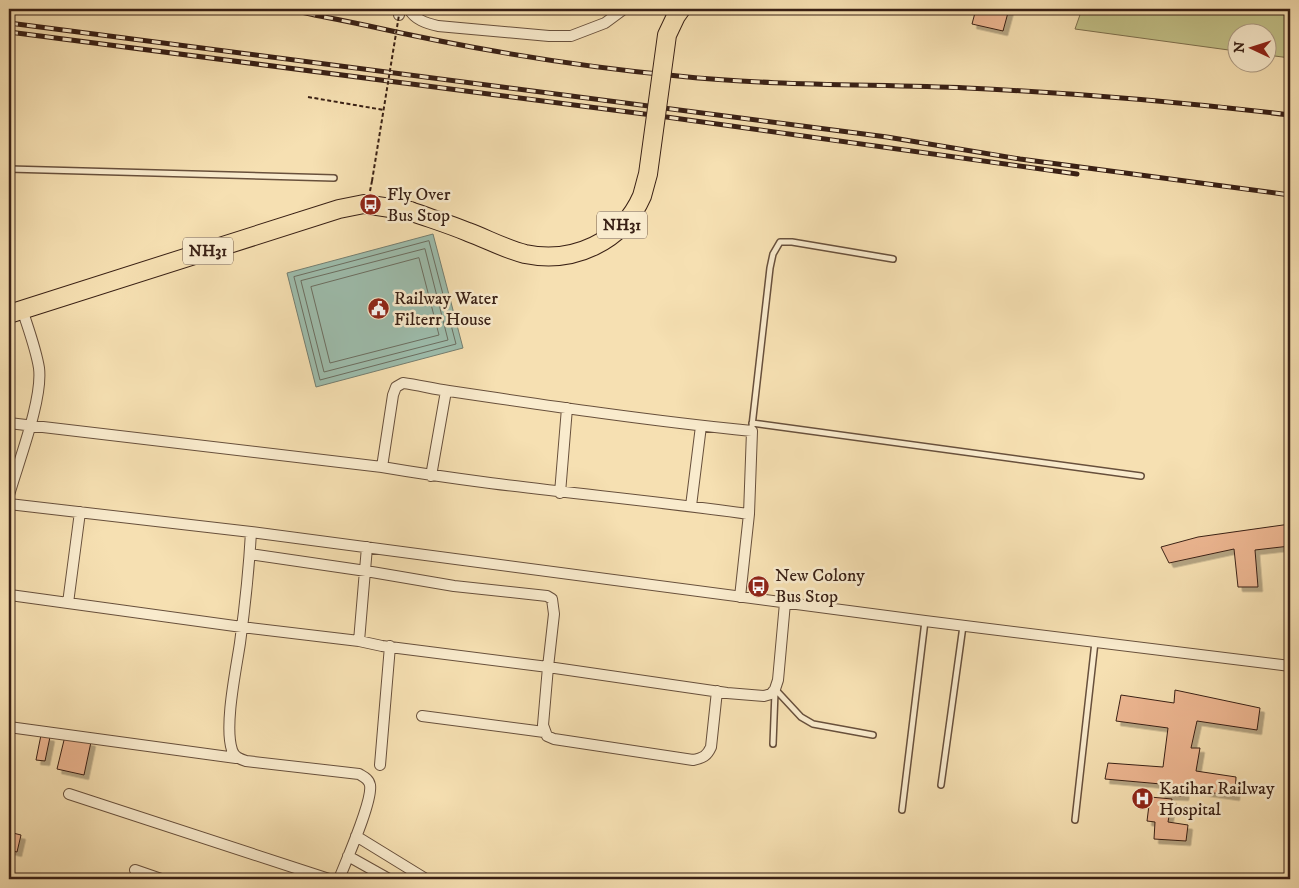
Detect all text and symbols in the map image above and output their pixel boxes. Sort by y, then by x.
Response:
north arrow [1226,22,1276,72]
text: N [1231,40,1249,54]
place label: Fly Over Bus Stop [387,184,451,227]
bus stop icon: Fly Over Bus Stop [359,193,383,217]
road number: NH31 [597,212,647,238]
road number: NH31 [183,238,233,264]
place label: Railway Water Filterr House [394,288,498,331]
public building icon: Railway Water Filterr House [366,297,390,321]
place label: New Colony Bus Stop [775,565,865,608]
bus stop icon: New Colony Bus Stop [747,574,771,598]
place label: Katihar Railway Hospital [1159,778,1275,821]
hospital icon: Katihar Railway Hospital [1131,787,1155,811]

